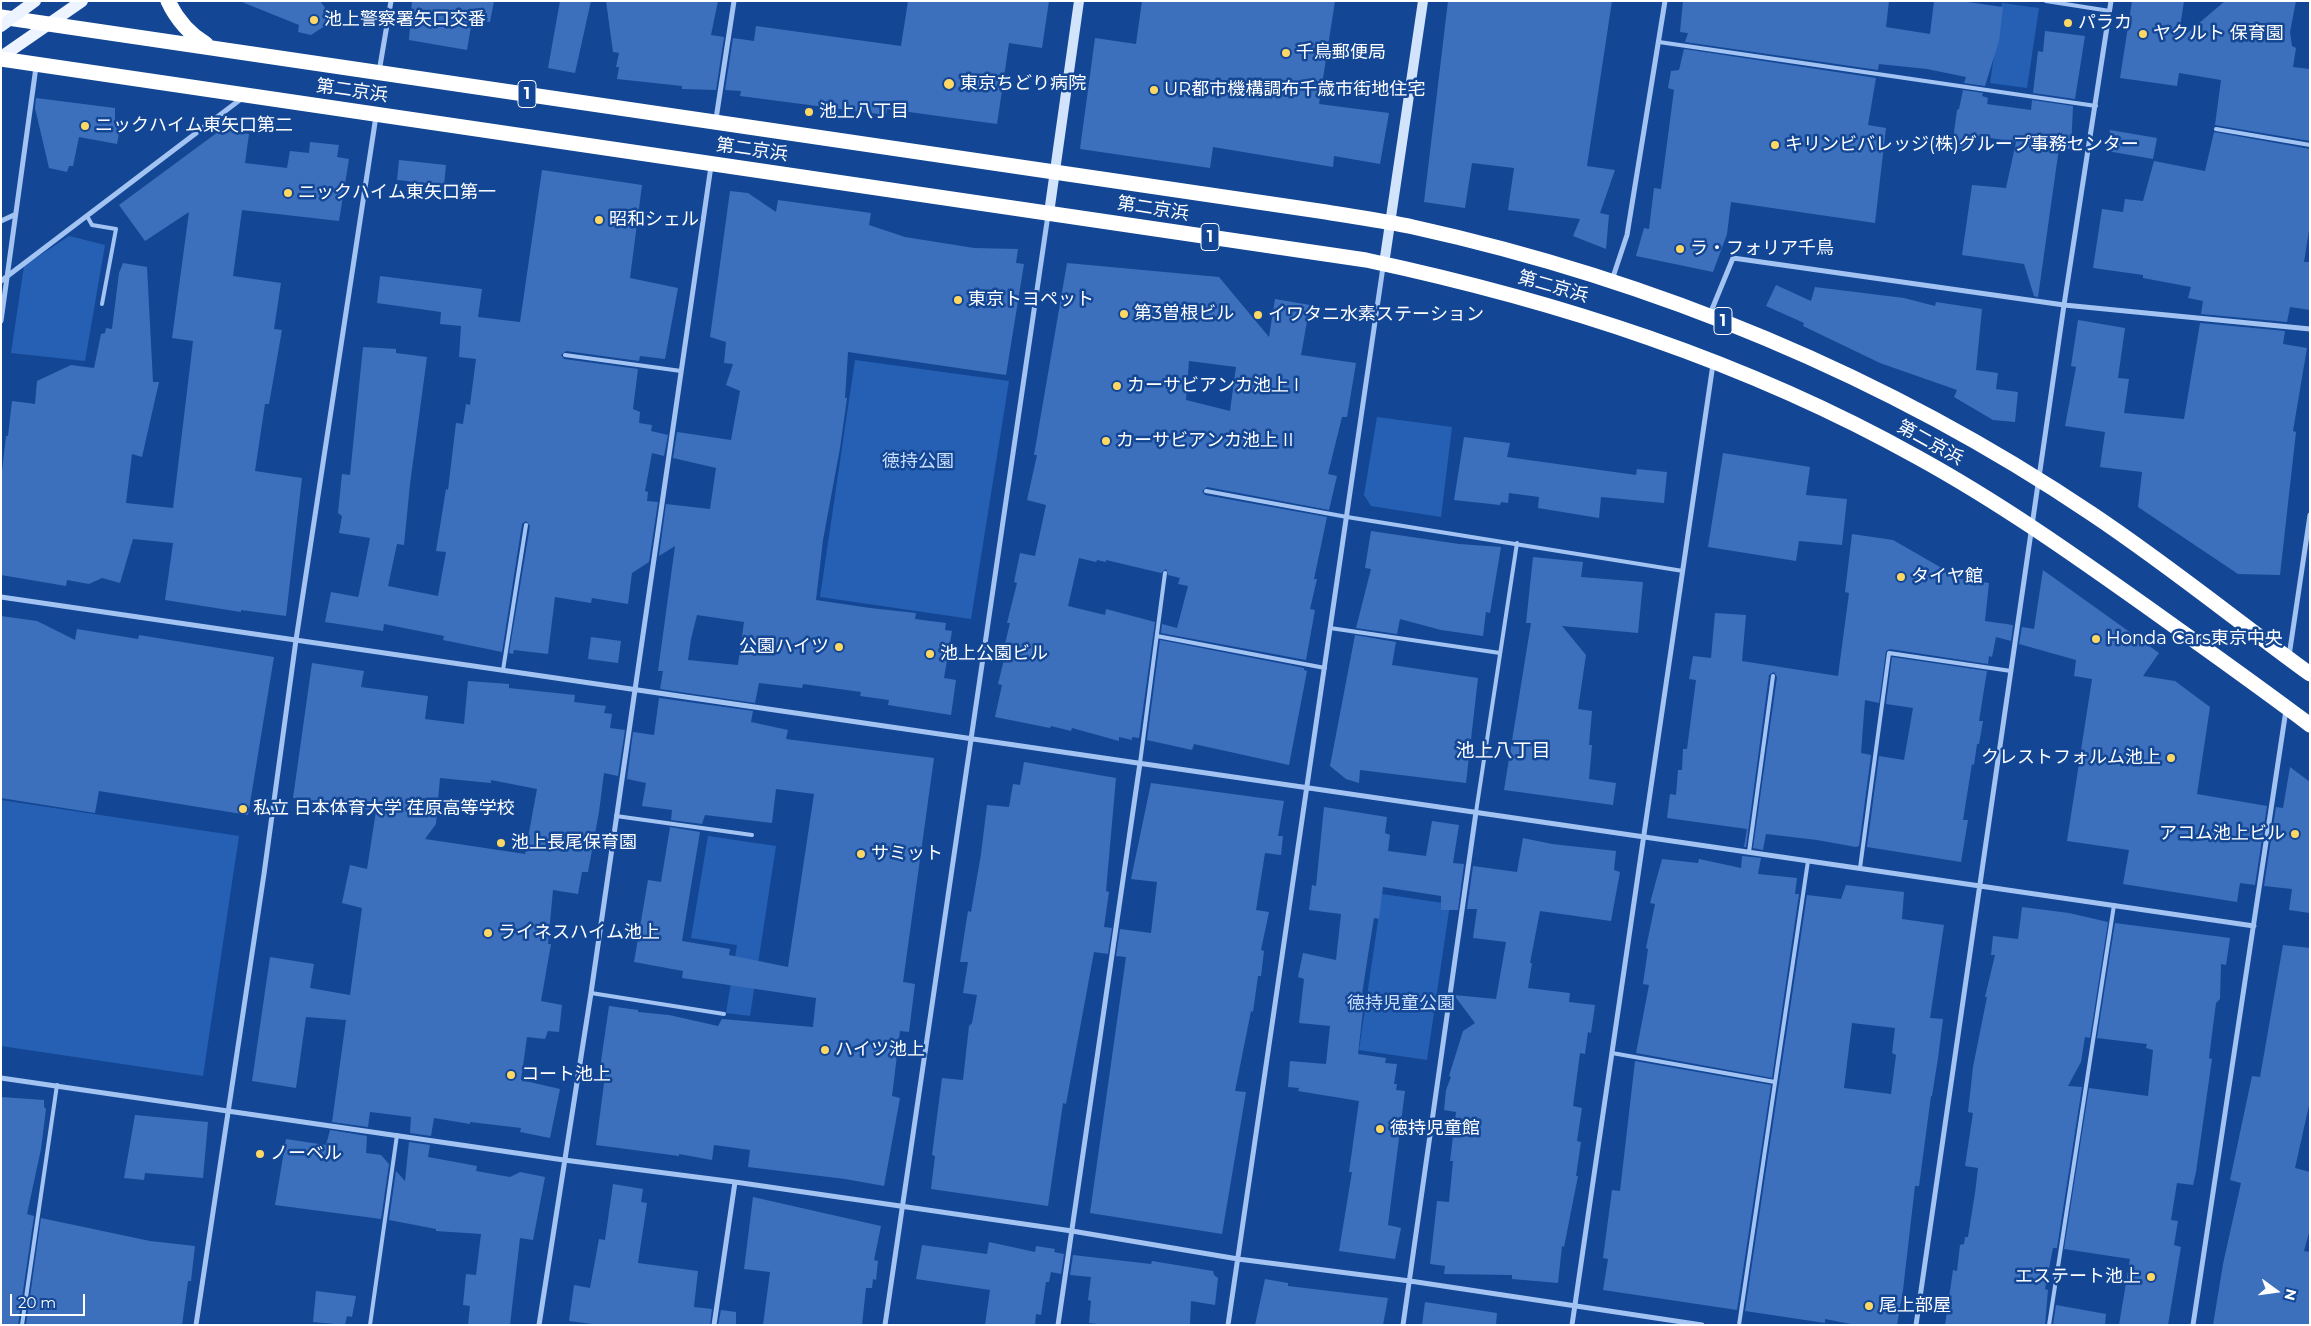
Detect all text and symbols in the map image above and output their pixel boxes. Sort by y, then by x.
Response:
place label: 池上警察署矢口交番 [324,9,486,31]
place label: パラカ [2078,12,2132,34]
marker: 池上警察署矢口交番 [308,14,320,26]
marker: パラカ [2062,17,2074,29]
place label: ヤクルト 保育園 [2153,23,2284,45]
marker: ヤクルト 保育園 [2137,28,2149,40]
place label: 千鳥郵便局 [1296,42,1386,64]
marker: 千鳥郵便局 [1280,47,1292,59]
place label: 東京ちどり病院 [960,73,1086,95]
street label: 第二京浜 [315,75,389,107]
marker: 東京ちどり病院 [942,77,956,91]
place label: UR都市機構調布千歳市街地住宅 [1164,79,1425,101]
road number: 1 [518,80,536,108]
marker: UR都市機構調布千歳市街地住宅 [1148,84,1160,96]
place label: 池上八丁目 [819,101,909,123]
marker: 池上八丁目 [803,106,815,118]
place label: ニックハイム東矢口第二 [95,115,293,137]
marker: ニックハイム東矢口第二 [79,120,91,132]
street label: 第二京浜 [715,134,789,166]
place label: キリンビバレッジ(株)グループ事務センター [1785,134,2139,156]
marker: キリンビバレッジ(株)グループ事務センター [1769,139,1781,151]
place label: ニックハイム東矢口第一 [298,182,496,204]
marker: ニックハイム東矢口第一 [282,187,294,199]
street label: 第二京浜 [1116,193,1190,225]
place label: 昭和シェル [609,209,699,231]
marker: 昭和シェル [593,214,605,226]
road number: 1 [1201,223,1219,250]
place label: ラ・フォリア千鳥 [1690,238,1834,260]
marker: ラ・フォリア千鳥 [1674,243,1686,255]
street label: 第二京浜 [1515,267,1591,307]
place label: 東京トヨペット [968,289,1094,311]
marker: 東京トヨペット [952,294,964,306]
place label: 第3曽根ビル [1134,303,1234,325]
place label: イワタニ水素ステーション [1268,304,1484,326]
marker: 第3曽根ビル [1118,308,1130,320]
road number: 1 [1714,308,1732,334]
marker: イワタニ水素ステーション [1252,309,1264,321]
place label: カーサビアンカ池上 I [1127,375,1299,397]
marker: カーサビアンカ池上 I [1111,380,1123,392]
street label: 第二京浜 [1893,416,1967,470]
place label: カーサビアンカ池上 II [1116,430,1294,452]
marker: カーサビアンカ池上 II [1100,435,1112,447]
park label: 徳持公園 [882,451,954,473]
place label: タイヤ館 [1911,566,1983,588]
marker: タイヤ館 [1895,571,1907,583]
place label: Honda Cars東京中央 [2106,628,2283,650]
marker: Honda Cars東京中央 [2090,633,2102,645]
place label: 公園ハイツ [739,636,829,658]
marker: 公園ハイツ [833,641,845,653]
place label: 池上公園ビル [940,643,1048,665]
marker: 池上公園ビル [924,648,936,660]
district label: 池上八丁目 [1456,740,1550,762]
place label: クレストフォルム池上 [1981,747,2161,769]
marker: クレストフォルム池上 [2165,752,2177,764]
place label: 私立 日本体育大学 荏原高等学校 [253,798,514,820]
marker: 私立 日本体育大学 荏原高等学校 [237,803,249,815]
place label: アコム池上ビル [2159,823,2285,845]
marker: アコム池上ビル [2289,828,2301,840]
place label: 池上長尾保育園 [511,832,637,854]
marker: 池上長尾保育園 [495,837,507,849]
place label: サミット [871,843,943,865]
marker: サミット [855,848,867,860]
place label: ライネスハイム池上 [498,922,660,944]
marker: ライネスハイム池上 [482,927,494,939]
park label: 徳持児童公園 [1347,993,1455,1015]
place label: ハイツ池上 [835,1039,925,1061]
marker: ハイツ池上 [819,1044,831,1056]
place label: コート池上 [521,1064,611,1086]
marker: コート池上 [505,1069,517,1081]
place label: 徳持児童館 [1390,1118,1480,1140]
marker: 徳持児童館 [1374,1123,1386,1135]
place label: ノーベル [270,1143,342,1165]
marker: ノーベル [254,1148,266,1160]
place label: エステート池上 [2015,1266,2141,1288]
north arrow [2251,1266,2301,1316]
marker: エステート池上 [2145,1271,2157,1283]
scale bar [12,1284,88,1316]
text: N [2280,1287,2301,1302]
text: 20 m [18,1293,56,1312]
place label: 尾上部屋 [1879,1295,1951,1317]
marker: 尾上部屋 [1863,1300,1875,1312]

